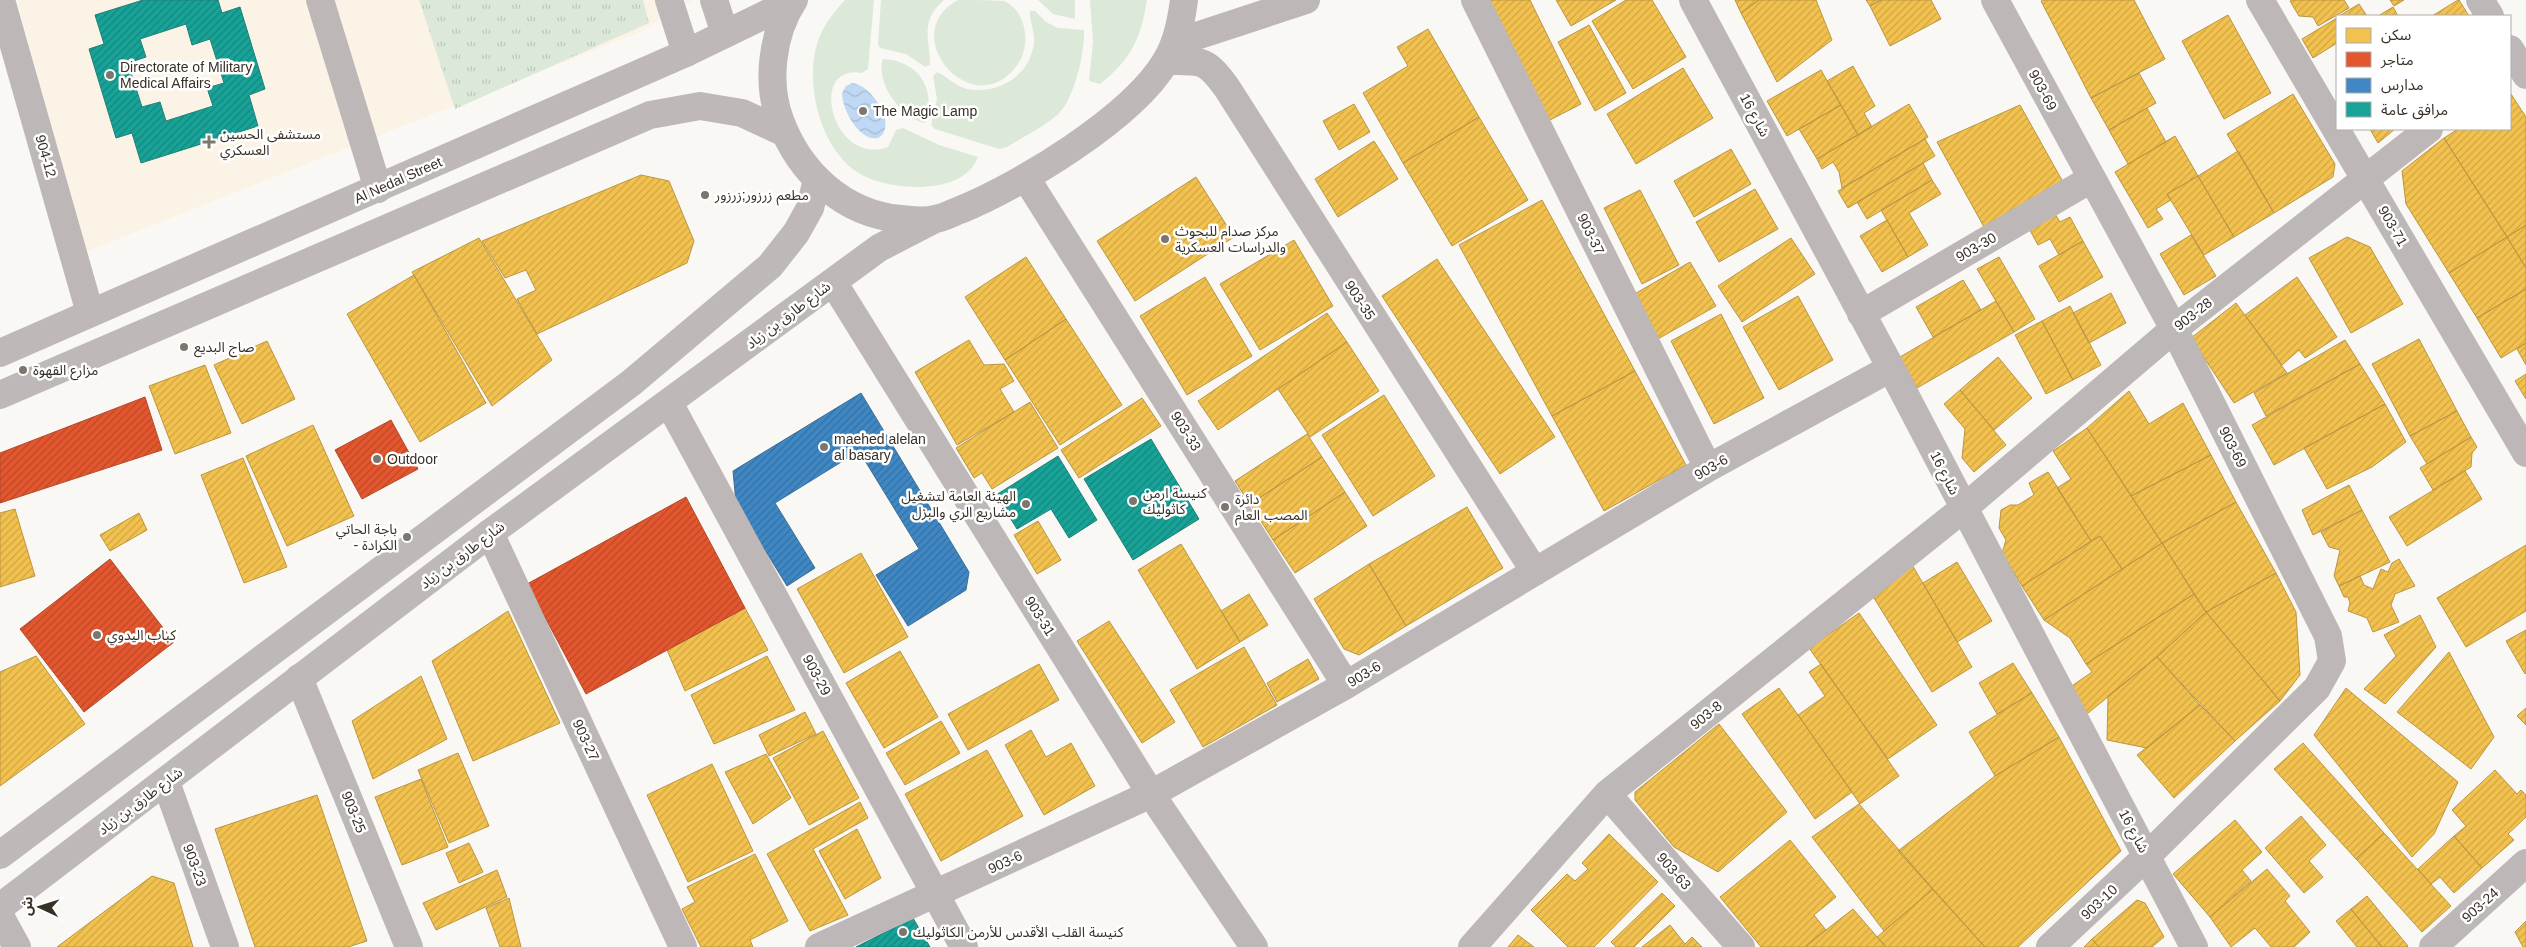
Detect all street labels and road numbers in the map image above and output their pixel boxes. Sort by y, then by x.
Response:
street label: 903-69 [2026,67,2060,113]
street label: شارع 16 [1734,91,1773,141]
street label: 904-12 [32,133,60,179]
street label: Al Nedal Street [352,154,444,206]
street label: 903-71 [2375,203,2411,249]
street label: 903-37 [1574,211,1608,257]
street label: 903-30 [1953,229,1999,265]
street label: 903-35 [1341,277,1379,323]
street label: شارع طارق بن زياد [743,278,835,354]
street label: 903-28 [2171,294,2215,334]
street label: 903-33 [1168,408,1204,454]
street label: 903-69 [2216,424,2250,470]
street label: شارع 16 [1925,449,1963,499]
street label: 903-6 [1691,451,1731,483]
street label: شارع طارق بن زياد [417,518,509,594]
street label: 903-31 [1022,593,1058,639]
street label: 903-29 [800,652,834,698]
street label: 903-6 [1345,658,1384,690]
street label: 903-8 [1687,697,1725,732]
street label: 903-27 [570,717,603,763]
street label: شارع طارق بن زياد [95,764,187,840]
street label: 903-25 [338,789,370,835]
street label: شارع 16 [2113,807,2152,857]
street label: 903-23 [180,842,210,888]
street label: 903-6 [985,847,1025,877]
street label: 903-63 [1654,849,1694,893]
street label: 903-10 [2078,881,2121,923]
street label: 903-24 [2458,884,2502,926]

